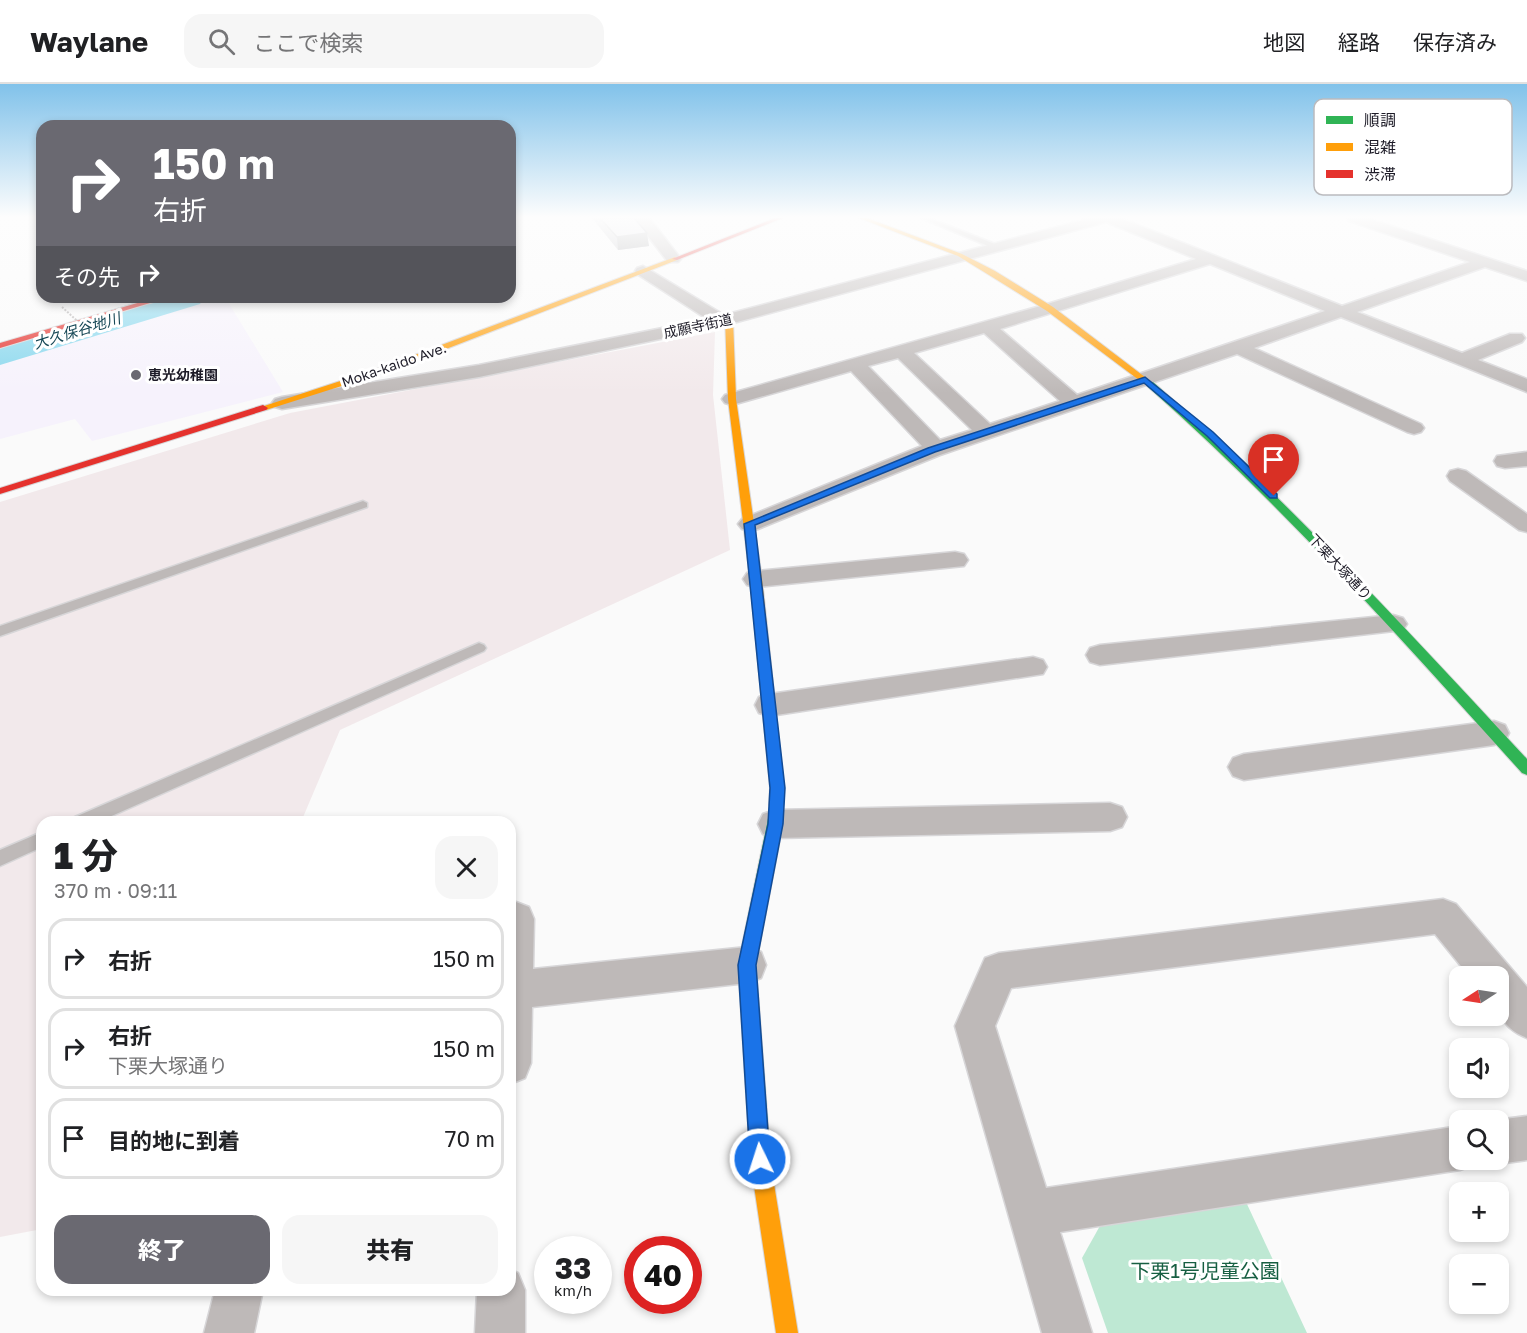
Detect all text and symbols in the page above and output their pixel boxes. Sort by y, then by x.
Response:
search box [184,14,604,68]
text: Waylane [30,25,148,58]
icon: search [205,25,238,58]
text: ここで検索 [253,29,363,56]
text: 地図 [1263,29,1305,55]
text: 経路 [1338,29,1380,55]
text: 保存済み [1413,29,1497,55]
legend [1314,99,1512,195]
text: 順調 [1364,110,1396,130]
text: 混雑 [1364,137,1396,157]
text: 150 m [153,138,275,188]
icon: right [54,144,132,222]
text: 渋滞 [1364,164,1396,184]
text: 右折 [153,194,207,226]
icon: right [132,258,165,291]
text: その先 [54,263,120,290]
water label: 大久保谷地川 [31,308,124,352]
street label: 成願寺街道 [662,310,734,341]
street label: Moka-kaido Ave. [339,339,448,390]
place label: 恵光幼稚園 [148,366,218,383]
marker: 恵光幼稚園 [129,368,143,382]
pin [1248,434,1299,496]
icon: arrive [1257,443,1290,476]
street label: 下栗大塚通り [1306,530,1375,603]
text: 1 分 [54,834,118,877]
button: close [435,836,498,899]
text: 370 m · 09:11 [54,878,177,902]
icon: right [57,942,90,975]
text: 150 m [433,945,495,972]
text: 右折 [108,947,152,974]
north arrow [1449,966,1509,1026]
map controls [1449,966,1509,1314]
text: 右折 [108,1022,152,1049]
icon: right [57,1032,90,1065]
text: 150 m [433,1035,495,1062]
button: sound [1449,1038,1509,1098]
text: 下栗大塚通り [108,1053,228,1077]
button: search [1449,1110,1509,1170]
icon: arrive [57,1122,90,1155]
text: 70 m [445,1125,495,1152]
text: 目的地に到着 [108,1127,240,1154]
position arrow [728,1127,792,1191]
button: + [1449,1182,1509,1242]
button: 終了 [54,1215,270,1284]
button: 共有 [282,1215,498,1284]
speed limit sign: 40 [624,1236,702,1314]
text: 33 [555,1250,591,1286]
button: − [1449,1254,1509,1314]
park label: 下栗1号児童公園 [1130,1258,1280,1282]
text: km/h [554,1281,592,1299]

